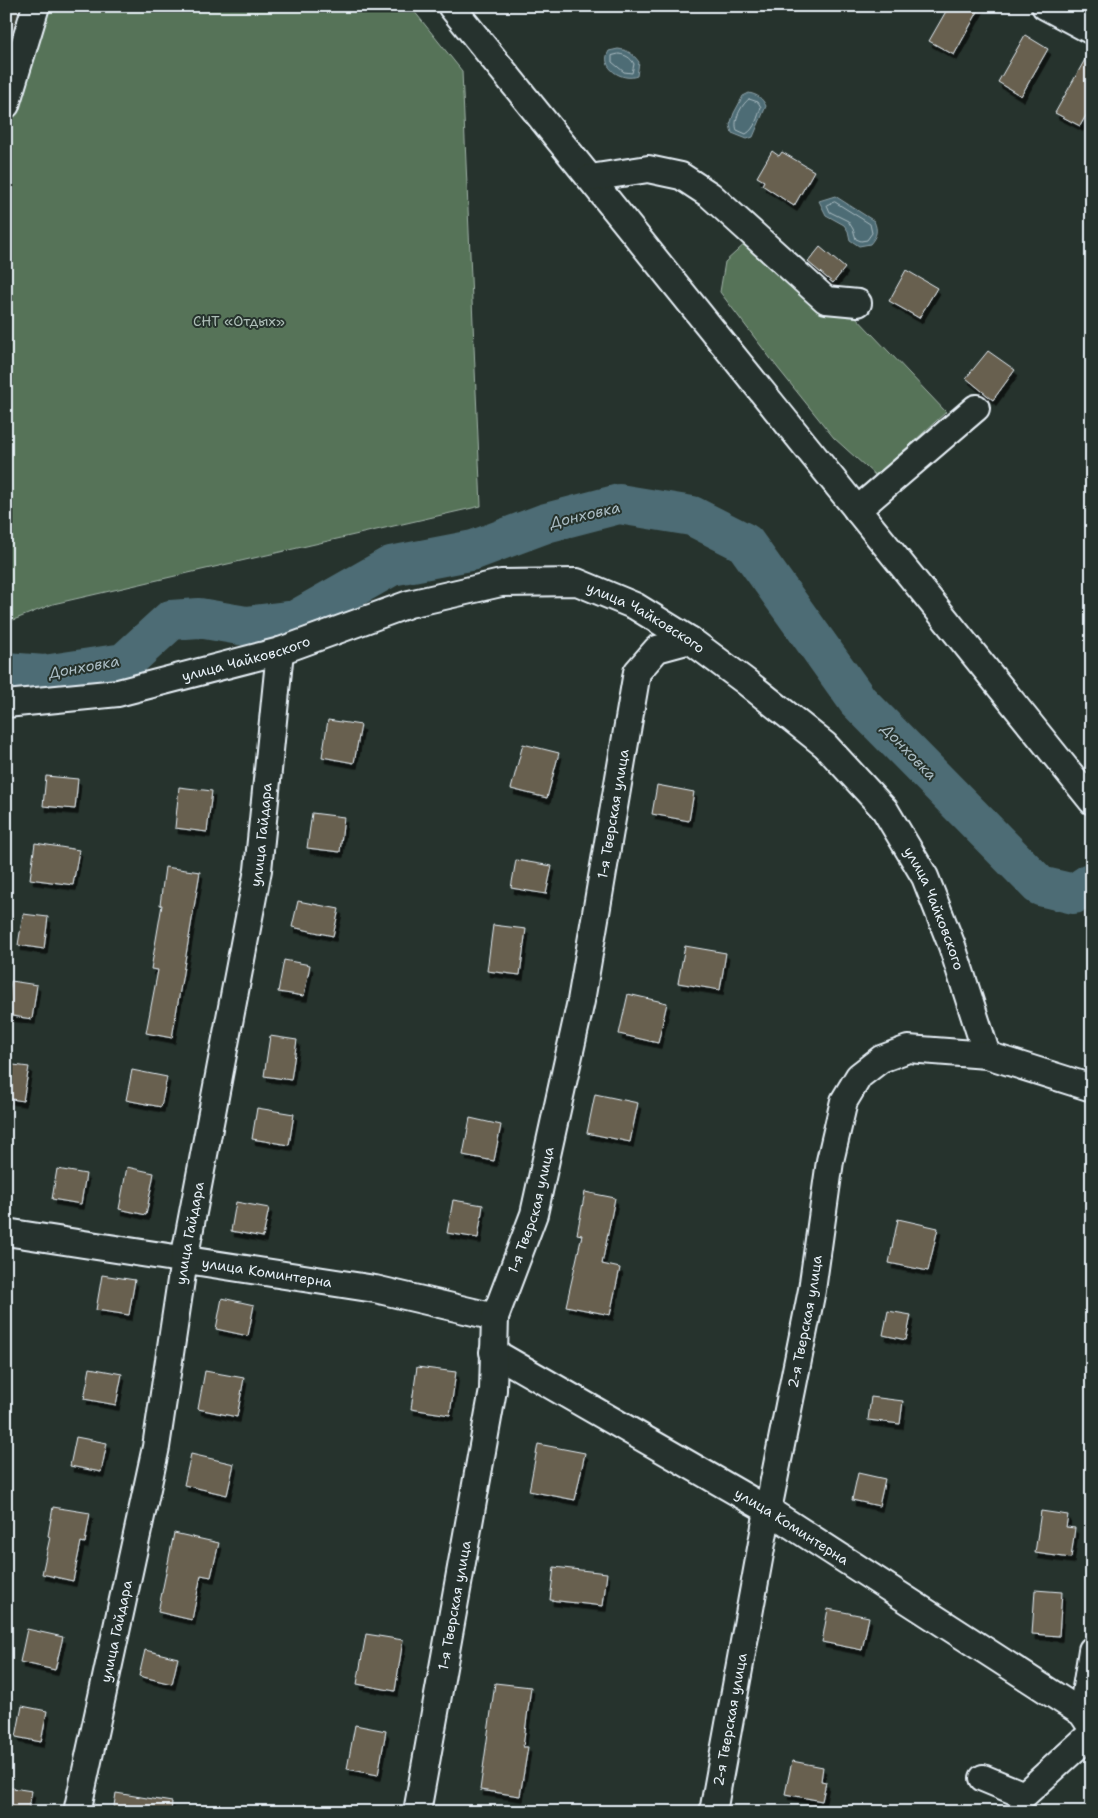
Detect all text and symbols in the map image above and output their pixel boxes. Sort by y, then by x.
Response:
park label: СНТ «Отдых» [193,312,285,330]
water label: Донховка [547,497,622,533]
street label: улица Чайковского [584,578,709,657]
street label: улица Чайковского [180,632,313,685]
water label: Донховка [46,651,121,683]
water label: Донховка [876,719,941,785]
street label: 1-я Тверская улица [593,747,633,880]
street label: улица Гайдара [246,782,276,888]
street label: улица Чайковского [900,843,968,972]
street label: 1-я Тверская улица [503,1145,558,1276]
street label: улица Гайдара [171,1180,208,1286]
street label: улица Коминтерна [201,1253,334,1291]
street label: 2-я Тверская улица [784,1254,826,1390]
street label: улица Коминтерна [732,1484,853,1569]
street label: 1-я Тверская улица [434,1539,475,1672]
street label: улица Гайдара [96,1578,136,1684]
street label: 2-я Тверская улица [709,1651,751,1788]

